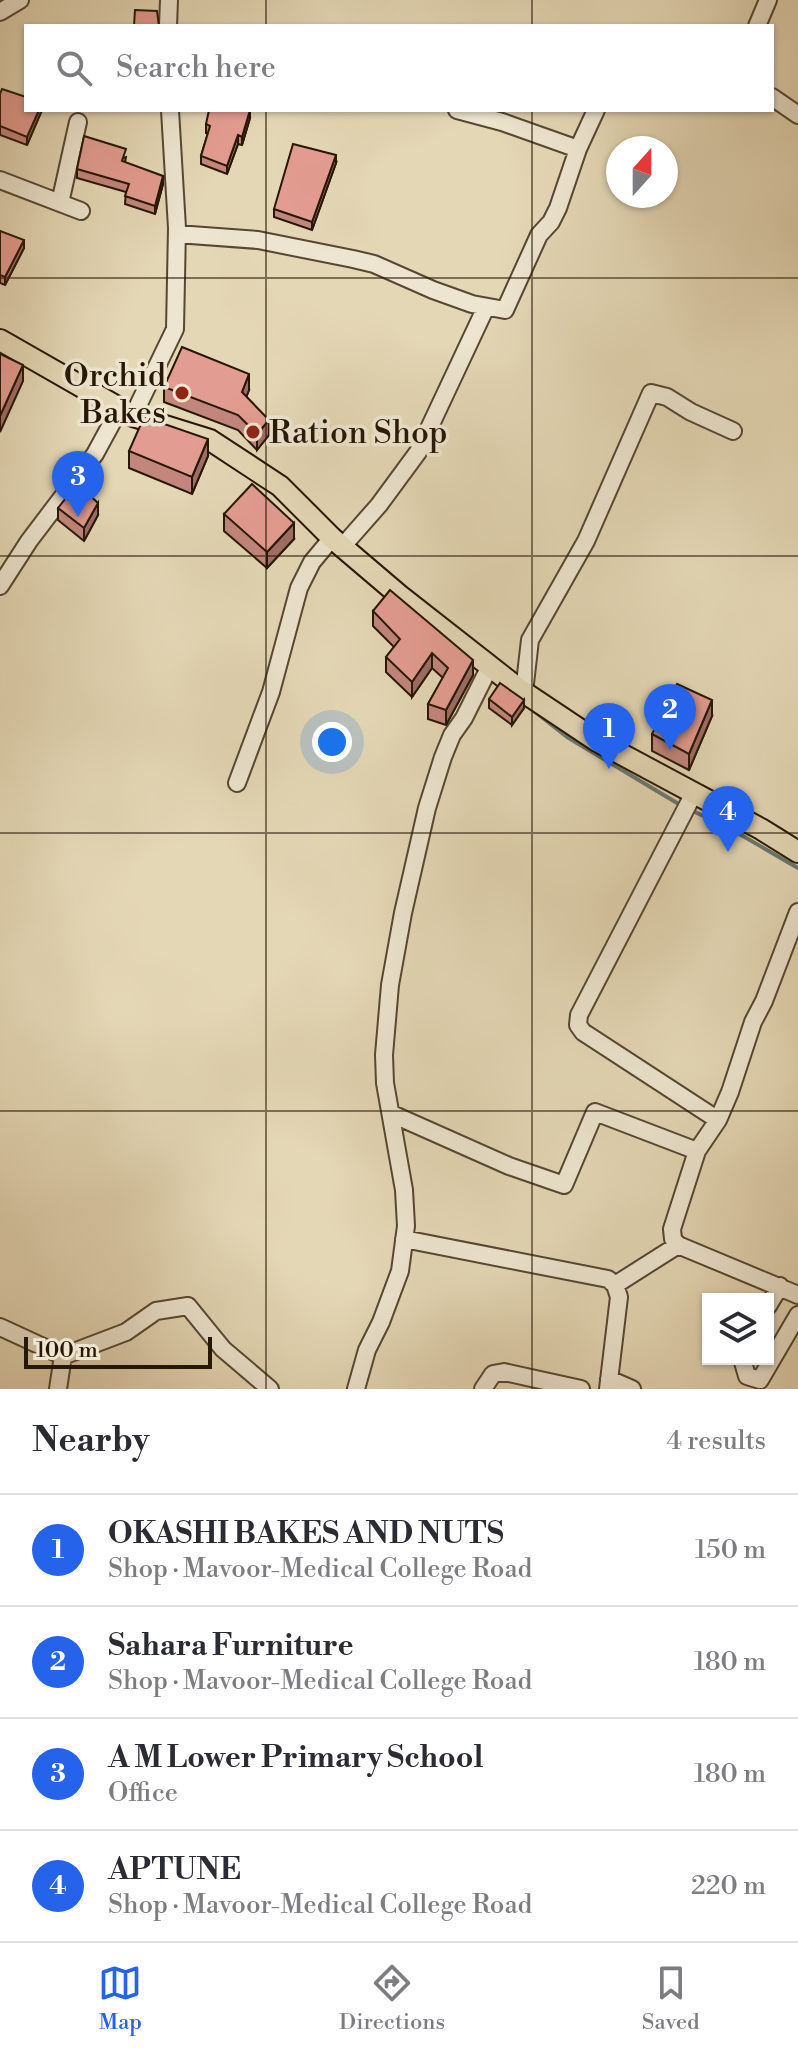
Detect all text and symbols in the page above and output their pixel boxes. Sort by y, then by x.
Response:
search box [24,24,774,112]
icon: search [52,46,96,90]
text: Search here [116,49,276,87]
north arrow [606,136,678,208]
place label: Orchid Bakes [64,356,166,433]
marker: Orchid Bakes [173,384,191,402]
place label: Ration Shop [269,413,448,453]
marker: Ration Shop [244,423,262,441]
pin: 3 [52,451,104,517]
pin: 2 [644,684,696,750]
pin: 1 [583,703,635,769]
your location [312,722,352,762]
pin: 4 [702,786,754,852]
map controls [702,1293,774,1365]
button: layers [702,1293,774,1365]
scale bar [24,1333,212,1369]
text: 100 m [36,1337,98,1364]
text: Nearby [32,1420,150,1462]
text: 4 results [667,1425,766,1457]
text: OKASHI BAKES AND NUTS [108,1515,504,1553]
text: 1 [52,1534,64,1566]
text: 150 m [695,1534,766,1566]
text: Shop · Mavoor-Medical College Road [108,1553,532,1585]
text: Sahara Furniture [108,1627,354,1665]
text: 2 [50,1646,66,1678]
text: 180 m [694,1646,766,1678]
text: Shop · Mavoor-Medical College Road [108,1665,532,1697]
text: A M Lower Primary School [108,1739,483,1777]
text: 3 [50,1758,66,1790]
text: 180 m [694,1758,766,1790]
text: Office [108,1777,178,1809]
text: APTUNE [108,1851,241,1889]
text: 4 [49,1870,67,1902]
text: 220 m [691,1870,766,1902]
text: Shop · Mavoor-Medical College Road [108,1889,532,1921]
tab: Map [98,1961,142,2036]
tab: Directions [339,1961,445,2036]
tab: Saved [642,1961,700,2036]

